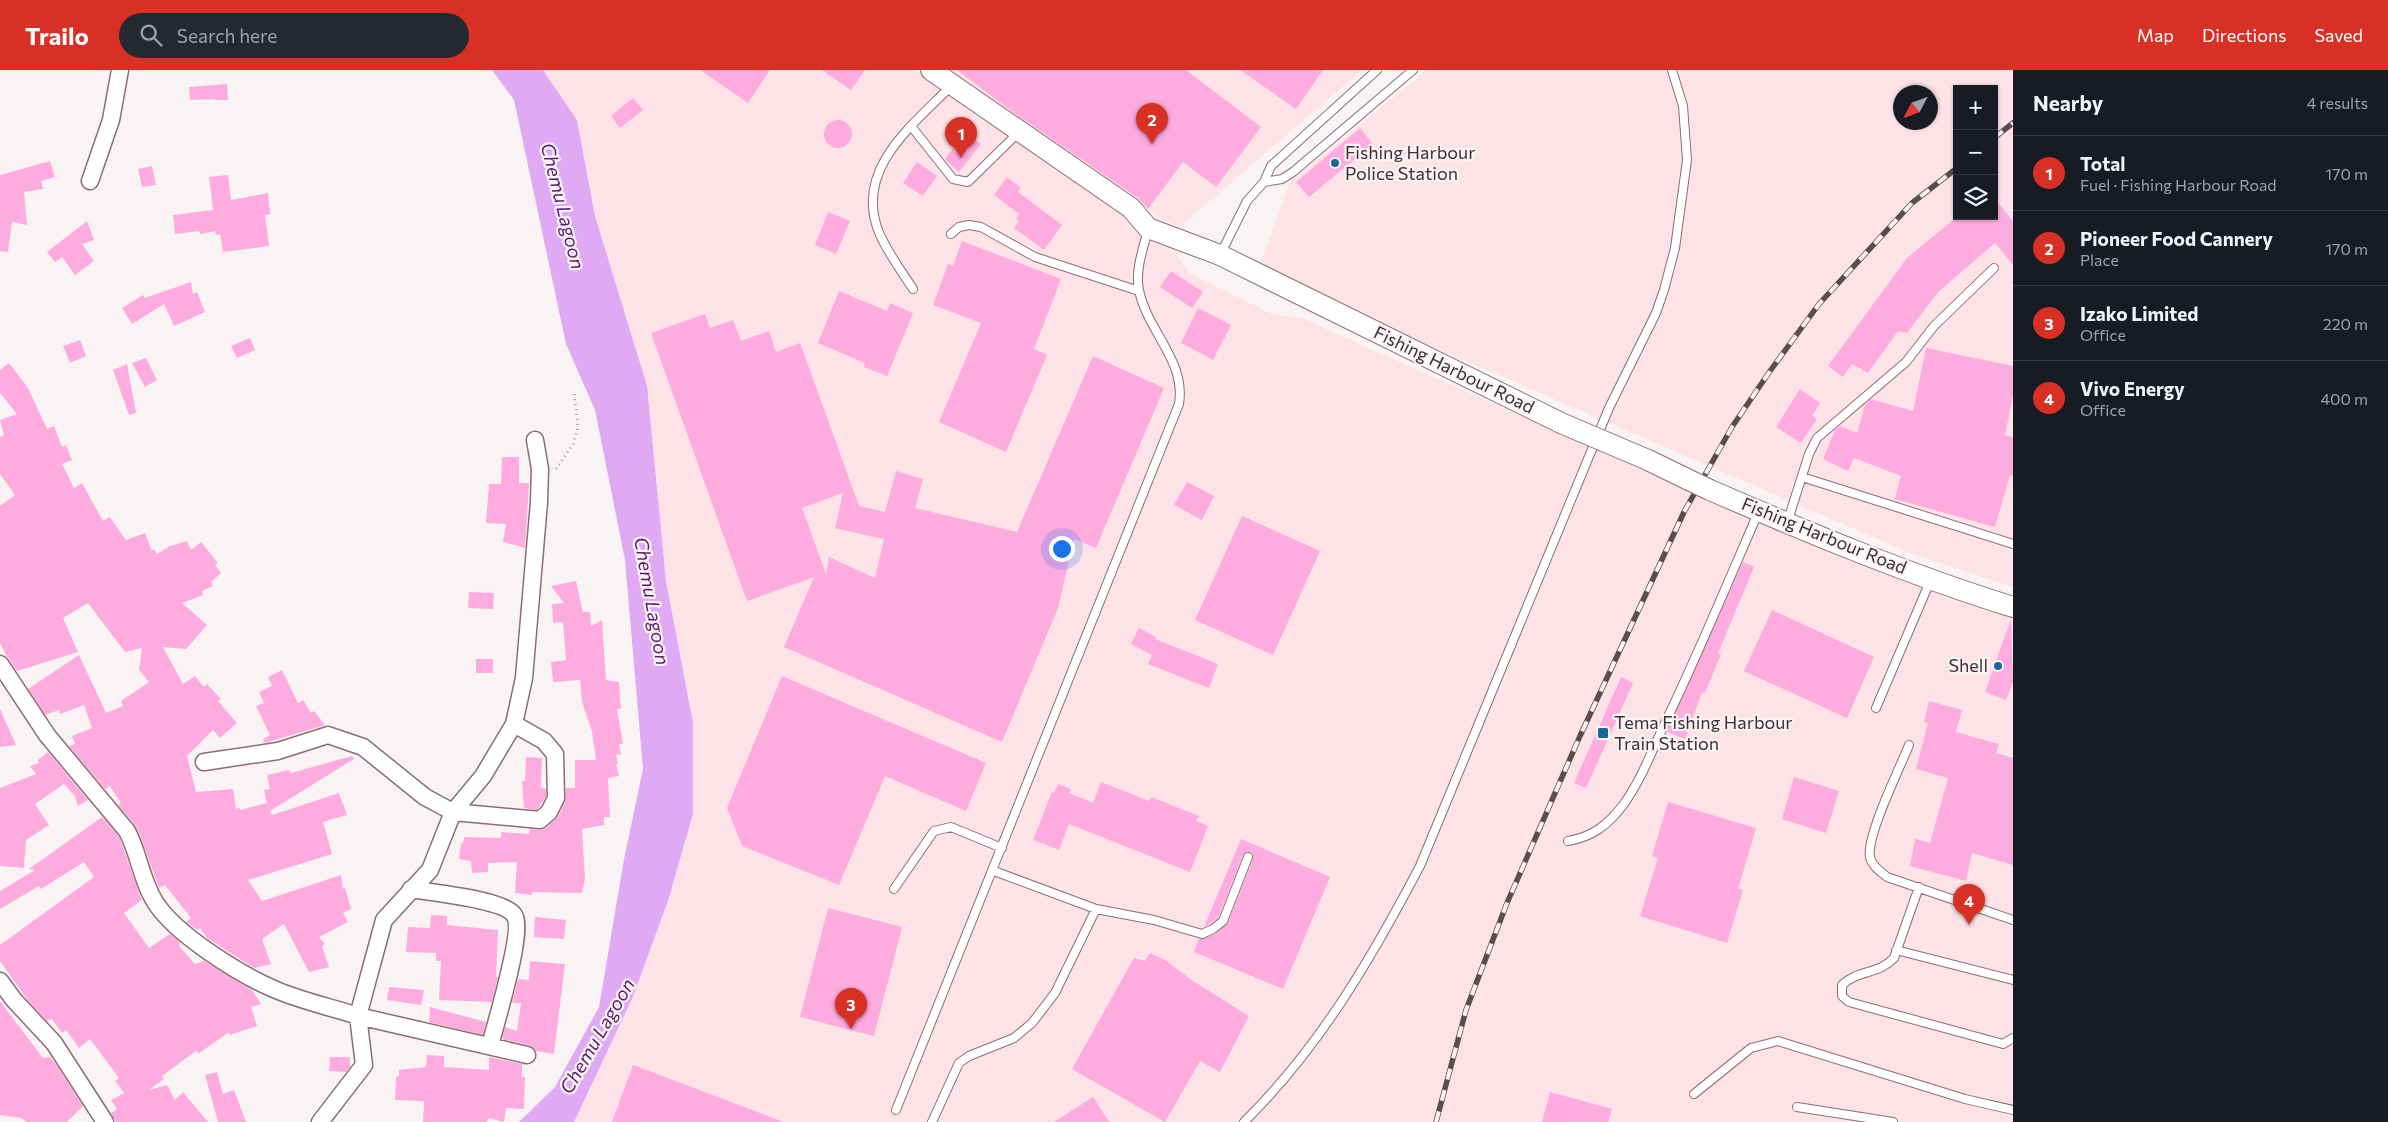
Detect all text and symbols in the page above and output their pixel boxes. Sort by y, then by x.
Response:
search box [119,13,469,58]
text: Trailo [25,21,89,50]
icon: search [137,21,165,49]
text: Search here [177,24,277,47]
text: Map [2137,24,2174,46]
text: Directions [2202,24,2286,46]
text: Saved [2314,24,2363,46]
north arrow [1893,85,1938,130]
map controls [1953,85,1998,220]
button: + [1953,85,1998,130]
text: Nearby [2033,90,2103,115]
text: 4 results [2307,93,2368,112]
pin: 2 [1136,103,1168,144]
pin: 1 [945,117,977,158]
button: − [1953,130,1998,175]
water label: Chemu Lagoon [537,140,590,271]
place label: Fishing Harbour Police Station [1345,141,1475,184]
text: Total [2080,152,2125,175]
marker: Fishing Harbour Police Station [1329,157,1341,169]
text: 1 [2045,164,2053,183]
text: 170 m [2325,164,2368,183]
button: layers [1953,175,1998,220]
text: Fuel · Fishing Harbour Road [2080,175,2277,194]
text: Pioneer Food Cannery [2080,227,2273,250]
text: 2 [2044,239,2054,258]
text: 170 m [2325,239,2368,258]
text: Place [2080,250,2119,269]
text: Izako Limited [2080,302,2198,325]
text: 3 [2044,314,2054,333]
text: 220 m [2323,314,2368,333]
street label: Fishing Harbour Road [1371,321,1538,418]
text: Office [2080,325,2126,344]
text: Vivo Energy [2080,377,2185,400]
text: 4 [2044,389,2054,408]
text: 400 m [2320,389,2368,408]
text: Office [2080,400,2126,419]
street label: Fishing Harbour Road [1739,492,1910,578]
water label: Chemu Lagoon [630,535,675,667]
your location [1049,536,1075,562]
place label: Shell [1948,654,1988,676]
marker: Shell [1992,660,2004,672]
place label: Tema Fishing Harbour Train Station [1614,711,1793,754]
marker: Tema Fishing Harbour Train Station [1596,726,1610,740]
pin: 4 [1953,884,1985,925]
water label: Chemu Lagoon [554,974,639,1097]
pin: 3 [835,988,867,1029]

